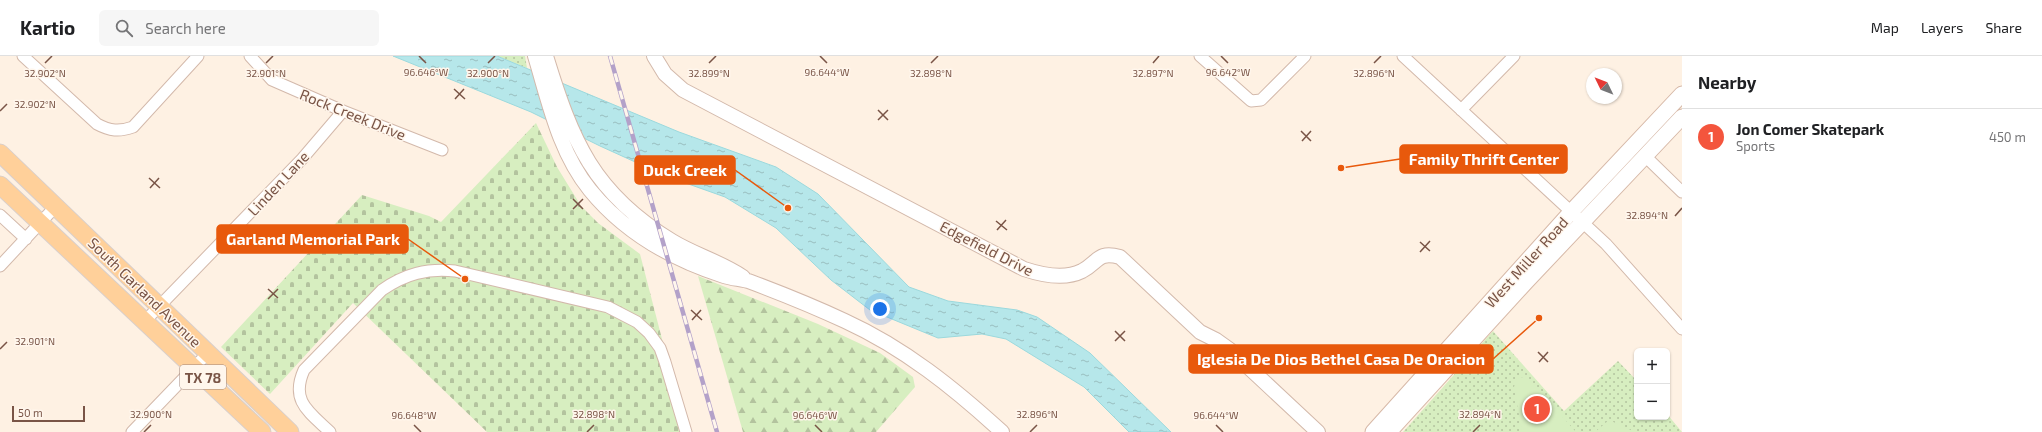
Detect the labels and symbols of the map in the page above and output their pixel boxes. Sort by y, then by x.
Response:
text: 96.646°W [404,66,449,78]
text: 96.644°W [805,66,850,78]
text: 96.642°W [1206,66,1251,78]
text: 32.902°N [24,67,66,79]
text: 32.901°N [246,67,286,79]
text: 32.900°N [467,67,509,79]
text: 32.899°N [688,67,730,79]
text: 32.898°N [910,67,952,79]
text: 32.897°N [1132,67,1174,79]
text: 32.896°N [1353,67,1395,79]
north arrow [1586,68,1622,104]
street label: Rock Creek Drive [297,85,409,143]
text: 32.902°N [14,98,56,110]
callout: Family Thrift Center [1400,145,1567,173]
street label: Linden Lane [244,147,312,219]
text: Family Thrift Center [1409,149,1559,169]
callout: Duck Creek [635,156,735,184]
text: Duck Creek [643,160,727,179]
text: 32.894°N [1626,209,1668,221]
street label: West Miller Road [1480,213,1572,311]
street label: Edgefield Drive [937,217,1037,279]
callout: Garland Memorial Park [217,225,408,253]
text: Garland Memorial Park [226,229,400,248]
street label: South Garland Avenue [85,233,205,351]
your location [870,299,890,319]
text: 32.901°N [15,335,55,347]
callout: Iglesia De Dios Bethel Casa De Oracion [1189,345,1493,373]
text: Iglesia De Dios Bethel Casa De Oracion [1197,349,1485,368]
road number: TX 78 [180,365,226,389]
pin: 1 [1524,394,1550,424]
scale bar [12,404,85,423]
text: 32.900°N [130,408,172,420]
text: 32.898°N [573,408,615,420]
text: 32.896°N [1016,408,1058,420]
text: 32.894°N [1459,408,1501,420]
text: 96.648°W [392,409,437,421]
text: 96.646°W [793,409,838,421]
text: 96.644°W [1194,409,1239,421]

